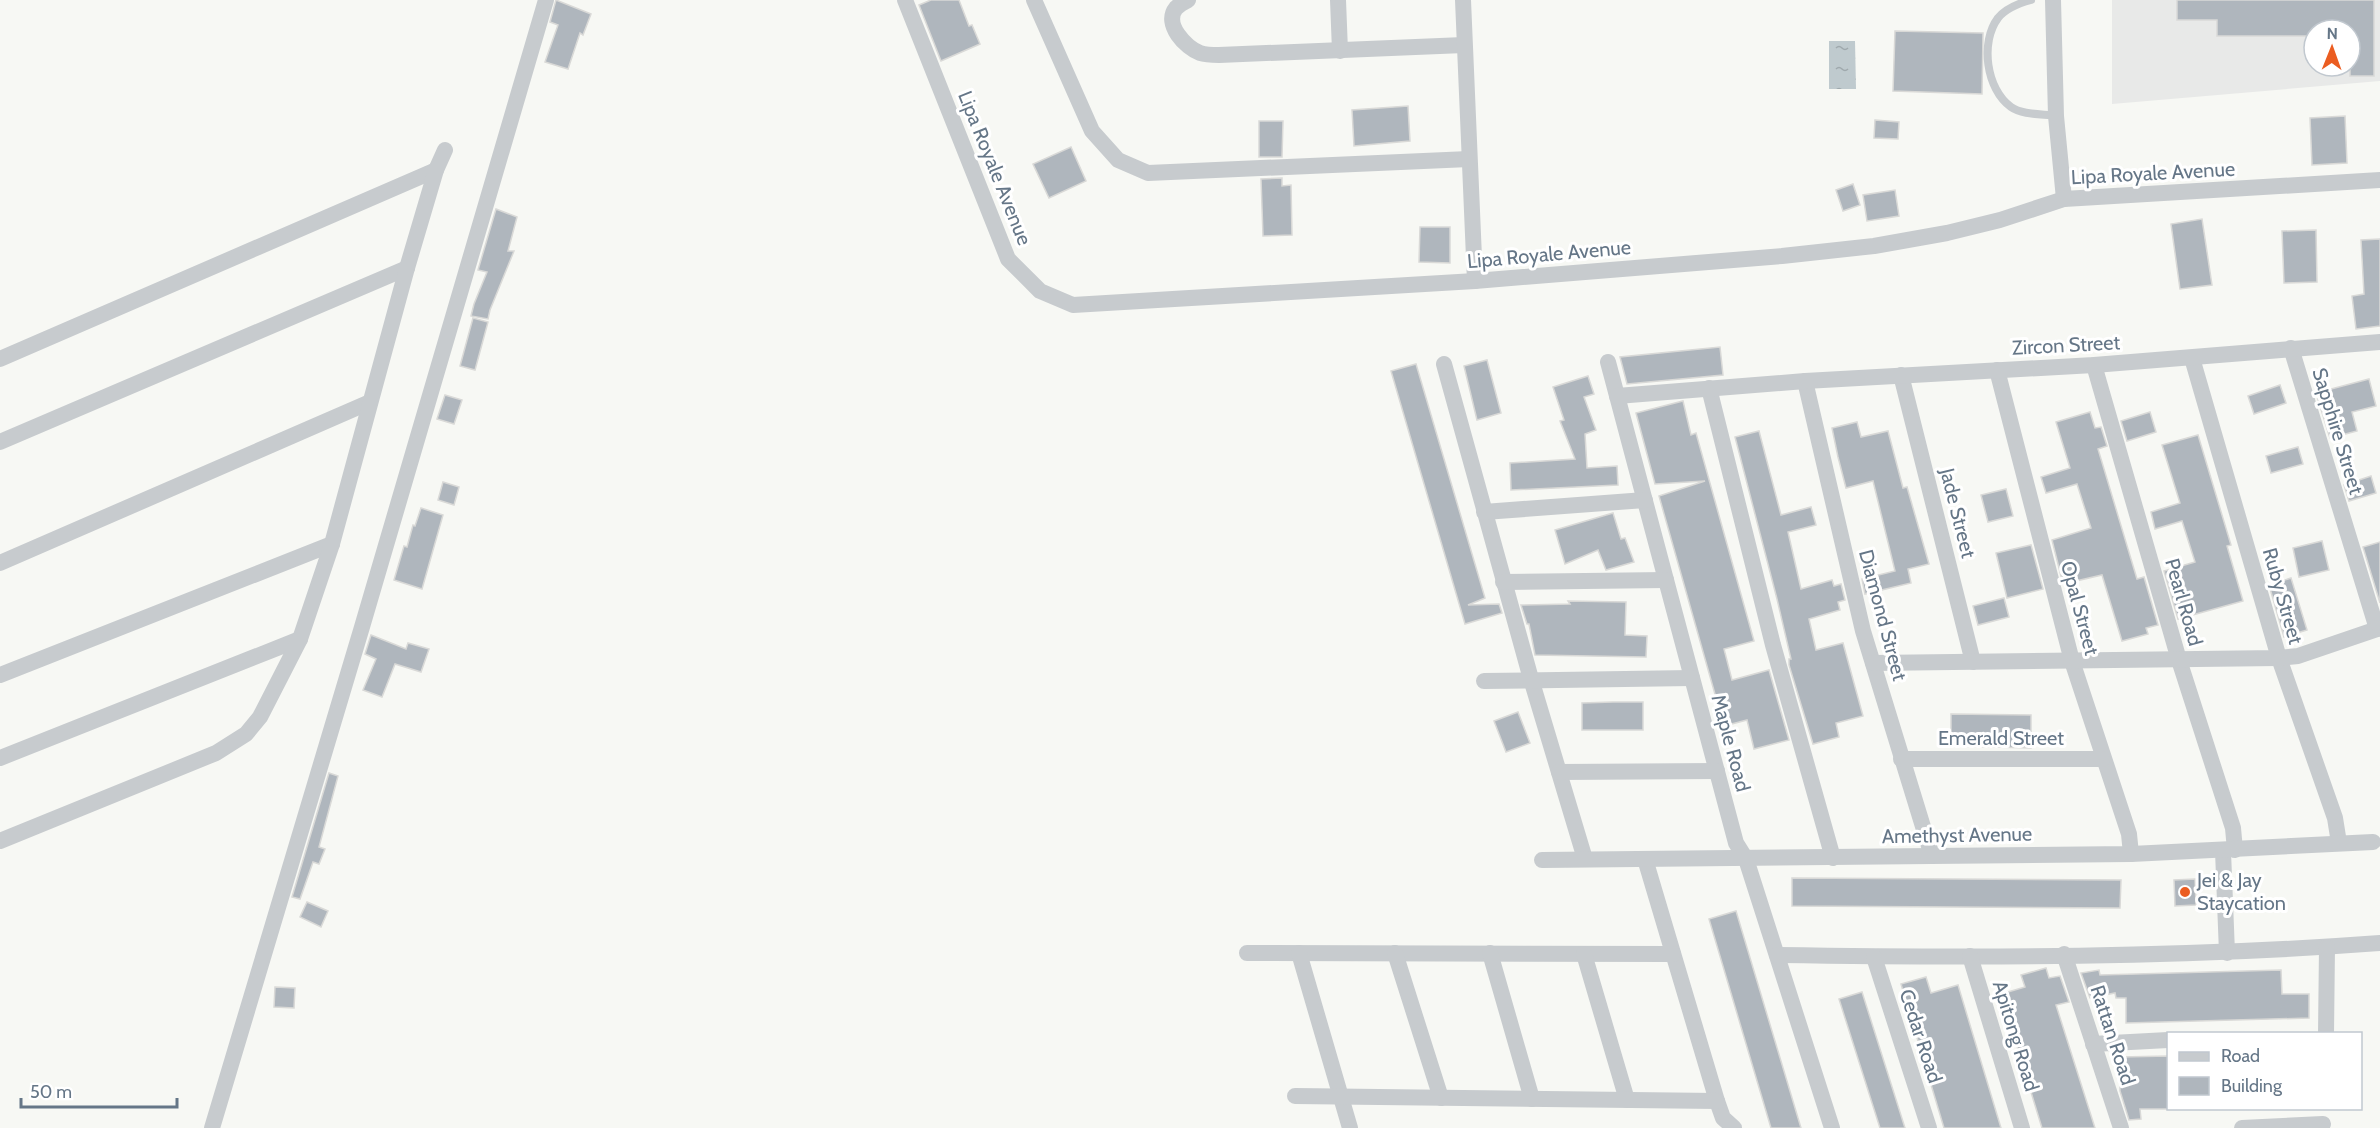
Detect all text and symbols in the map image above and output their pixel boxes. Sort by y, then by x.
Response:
north arrow [2302,18,2362,78]
text: N [2326,24,2338,43]
street label: Lipa Royale Avenue [953,87,1037,249]
street label: Lipa Royale Avenue [2070,157,2236,189]
street label: Lipa Royale Avenue [1466,235,1632,273]
street label: Zircon Street [2011,330,2121,360]
street label: Sapphire Street [2307,365,2369,497]
street label: Jade Street [1935,465,1981,561]
street label: Ruby Street [2258,545,2308,647]
street label: Diamond Street [1854,547,1912,684]
street label: Pearl Road [2160,555,2208,649]
street label: Opal Street [2056,558,2104,658]
street label: Maple Road [1707,692,1755,794]
street label: Emerald Street [1938,726,2064,750]
street label: Amethyst Avenue [1882,822,2032,848]
place label: Jei & Jay Staycation [2196,868,2286,915]
marker: Jei & Jay Staycation [2178,885,2192,899]
street label: Apitong Road [1988,978,2044,1094]
street label: Rattan Road [2086,982,2140,1088]
street label: Cedar Road [1895,986,1947,1086]
legend [2167,1032,2362,1110]
text: Road [2221,1045,2260,1067]
scale bar [21,1071,177,1109]
text: Building [2221,1075,2283,1097]
text: 50 m [30,1081,72,1103]

